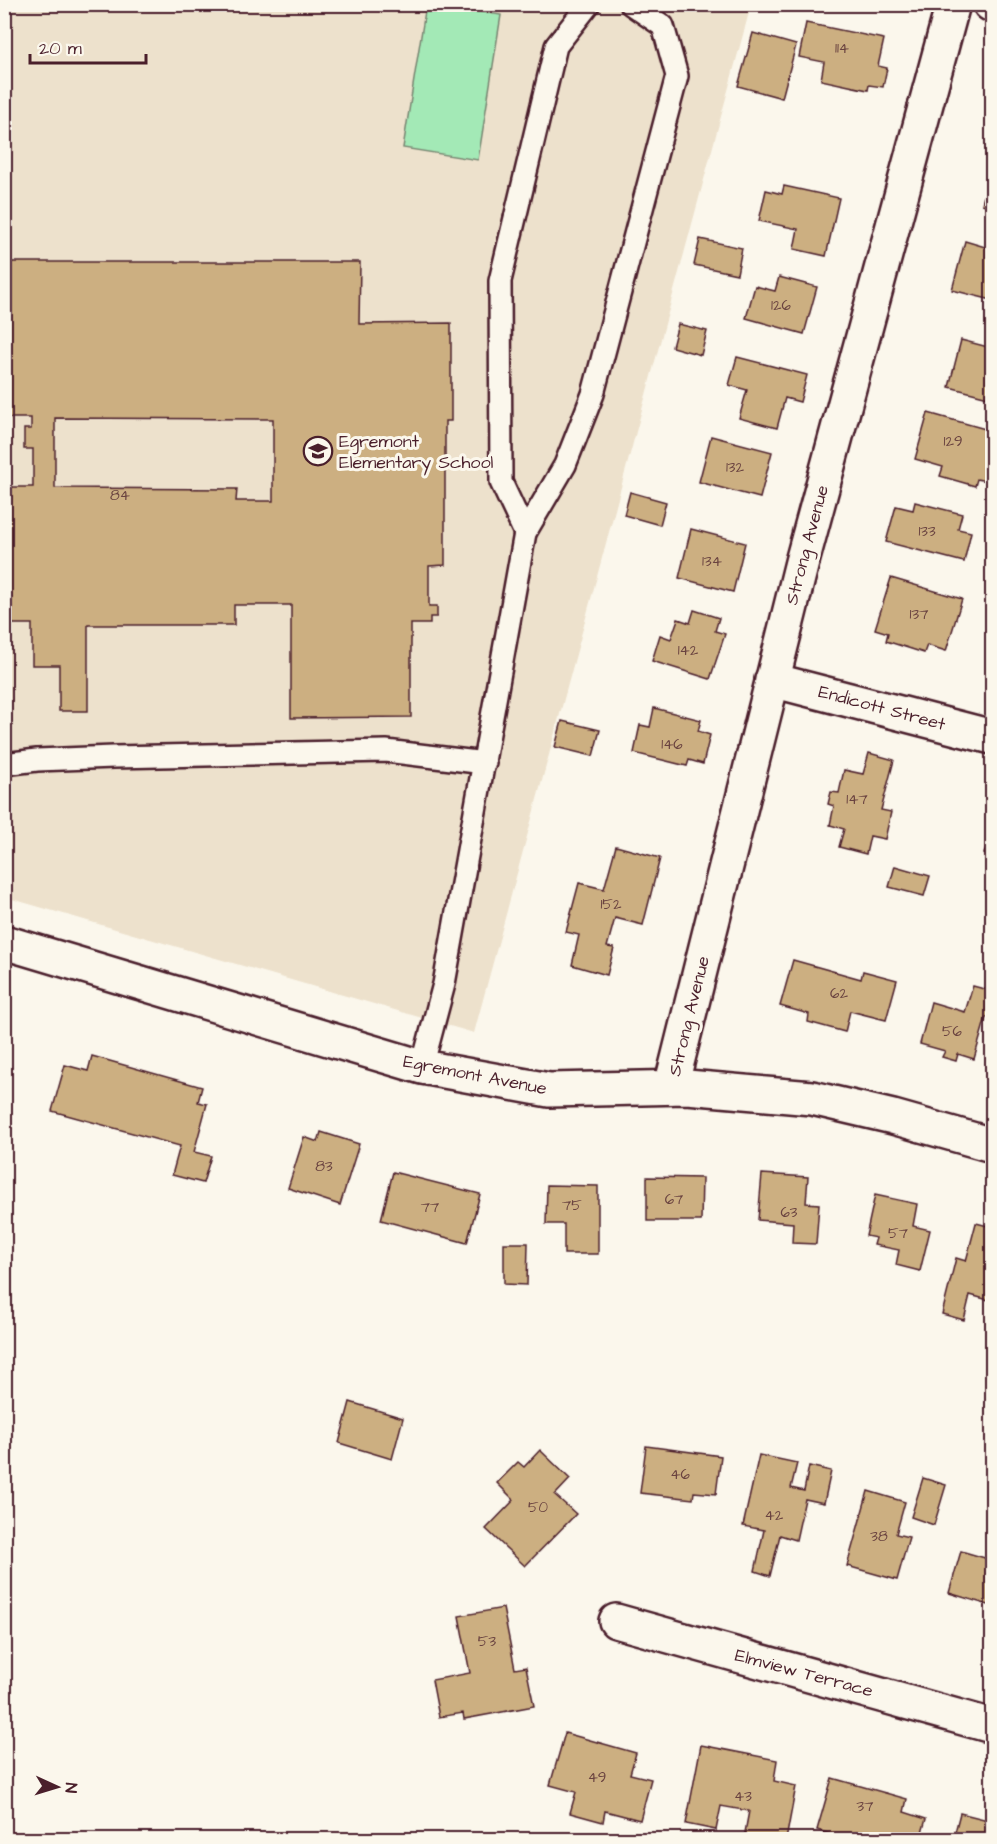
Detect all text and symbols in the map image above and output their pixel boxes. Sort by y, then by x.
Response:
scale bar [30,27,146,65]
text: 20 m [39,36,82,61]
house number: 114 [835,38,849,59]
house number: 126 [771,295,792,316]
place label: Egremont Elementary School [339,429,494,476]
house number: 129 [943,431,963,452]
school or university icon: Egremont Elementary School [302,435,334,467]
house number: 132 [726,457,744,478]
street label: Strong Avenue [779,482,836,608]
house number: 84 [110,485,130,506]
house number: 133 [918,521,936,542]
house number: 134 [702,551,722,572]
house number: 137 [910,604,928,625]
house number: 142 [678,640,699,661]
street label: Endicott Street [816,679,949,737]
house number: 146 [661,734,683,755]
house number: 147 [846,789,868,810]
house number: 152 [600,894,622,915]
street label: Strong Avenue [662,953,717,1079]
house number: 62 [830,983,848,1004]
house number: 56 [942,1021,963,1042]
street label: Egremont Avenue [401,1049,549,1102]
house number: 83 [315,1156,333,1177]
house number: 67 [665,1189,683,1210]
house number: 75 [562,1195,582,1216]
house number: 77 [421,1197,439,1218]
house number: 63 [780,1202,798,1223]
house number: 57 [888,1223,908,1244]
house number: 46 [670,1464,690,1485]
house number: 50 [528,1497,549,1518]
house number: 42 [765,1505,784,1526]
house number: 38 [870,1526,888,1547]
house number: 53 [478,1631,496,1652]
street label: Elmview Terrace [732,1643,876,1704]
north arrow [27,1757,87,1817]
house number: 49 [588,1767,606,1788]
text: N [60,1782,82,1794]
house number: 43 [734,1786,752,1807]
house number: 37 [857,1796,873,1817]

